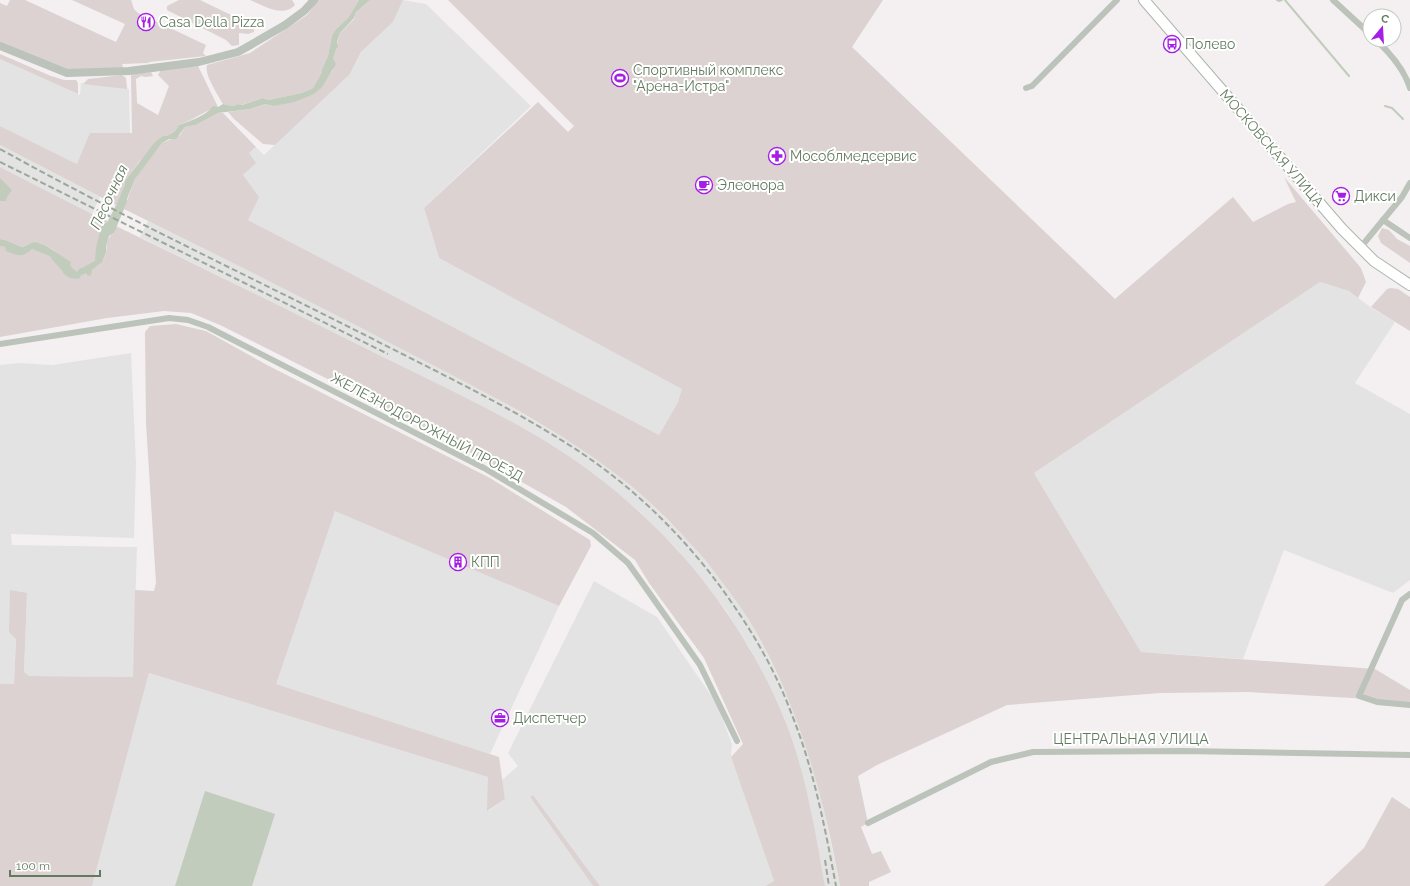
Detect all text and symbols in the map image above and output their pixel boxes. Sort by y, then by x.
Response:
north arrow [1362,8,1402,48]
restaurant icon: Casa Della Pizza [136,12,156,32]
text: С [1379,12,1391,26]
place label: Casa Della Pizza [159,14,264,30]
bus stop icon: Полево [1162,34,1182,54]
place label: Полево [1185,36,1235,52]
place label: Спортивный комплекс "Арена-Истра" [633,62,784,94]
sports icon: Спортивный комплекс "Арена-Истра" [610,68,630,88]
street label: МОСКОВСКАЯ УЛИЦА [1217,86,1328,210]
pharmacy icon: Мособлмедсервис [767,146,787,166]
place label: Мособлмедсервис [790,148,917,164]
water label: Песочная [86,162,132,232]
cafe icon: Элеонора [694,175,714,195]
place label: Элеонора [717,177,784,193]
supermarket icon: Дикси [1331,186,1351,206]
place label: Дикси [1354,188,1396,204]
street label: ЖЕЛЕЗНОДОРОЖНЫЙ ПРОЕЗД [328,368,526,485]
building icon: КПП [448,552,468,572]
place label: КПП [471,554,500,570]
office icon: Диспетчер [490,708,510,728]
place label: Диспетчер [513,710,587,726]
street label: ЦЕНТРАЛЬНАЯ УЛИЦА [1053,731,1209,747]
scale bar [10,852,100,878]
text: 100 m [16,859,50,873]

